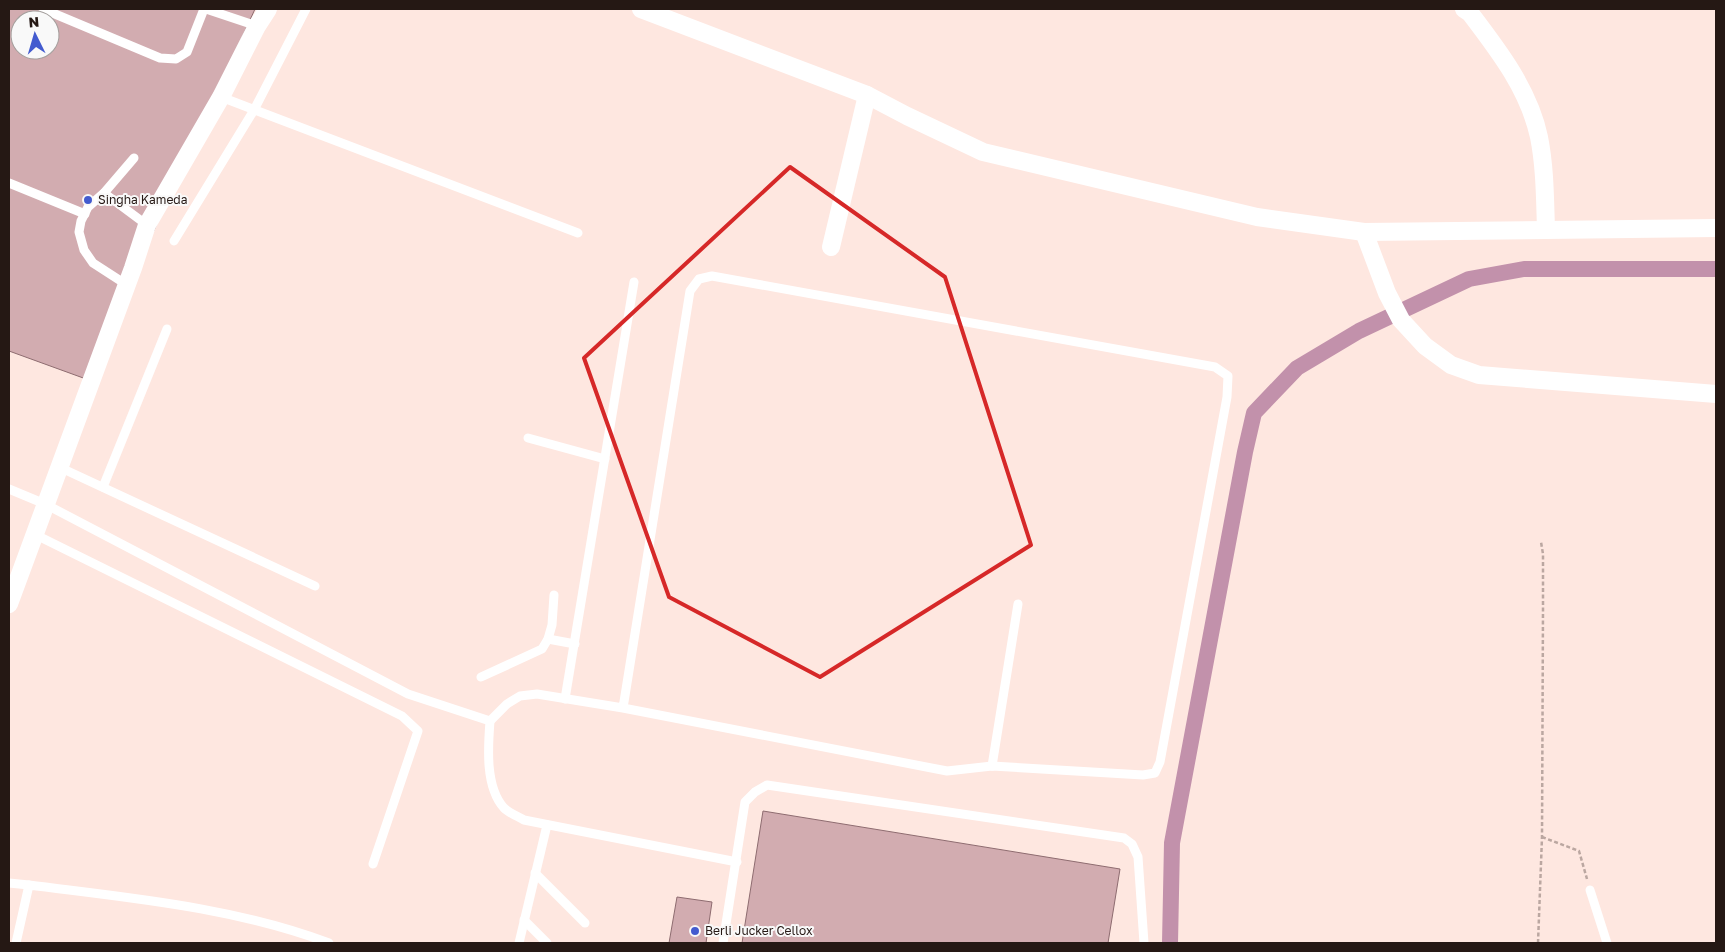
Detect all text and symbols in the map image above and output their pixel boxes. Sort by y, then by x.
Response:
north arrow [10,10,60,60]
text: N [28,13,40,30]
place label: Singha Kameda [98,192,188,207]
marker: Singha Kameda [82,194,94,206]
place label: Berli Jucker Cellox [705,923,813,938]
marker: Berli Jucker Cellox [689,925,701,937]

